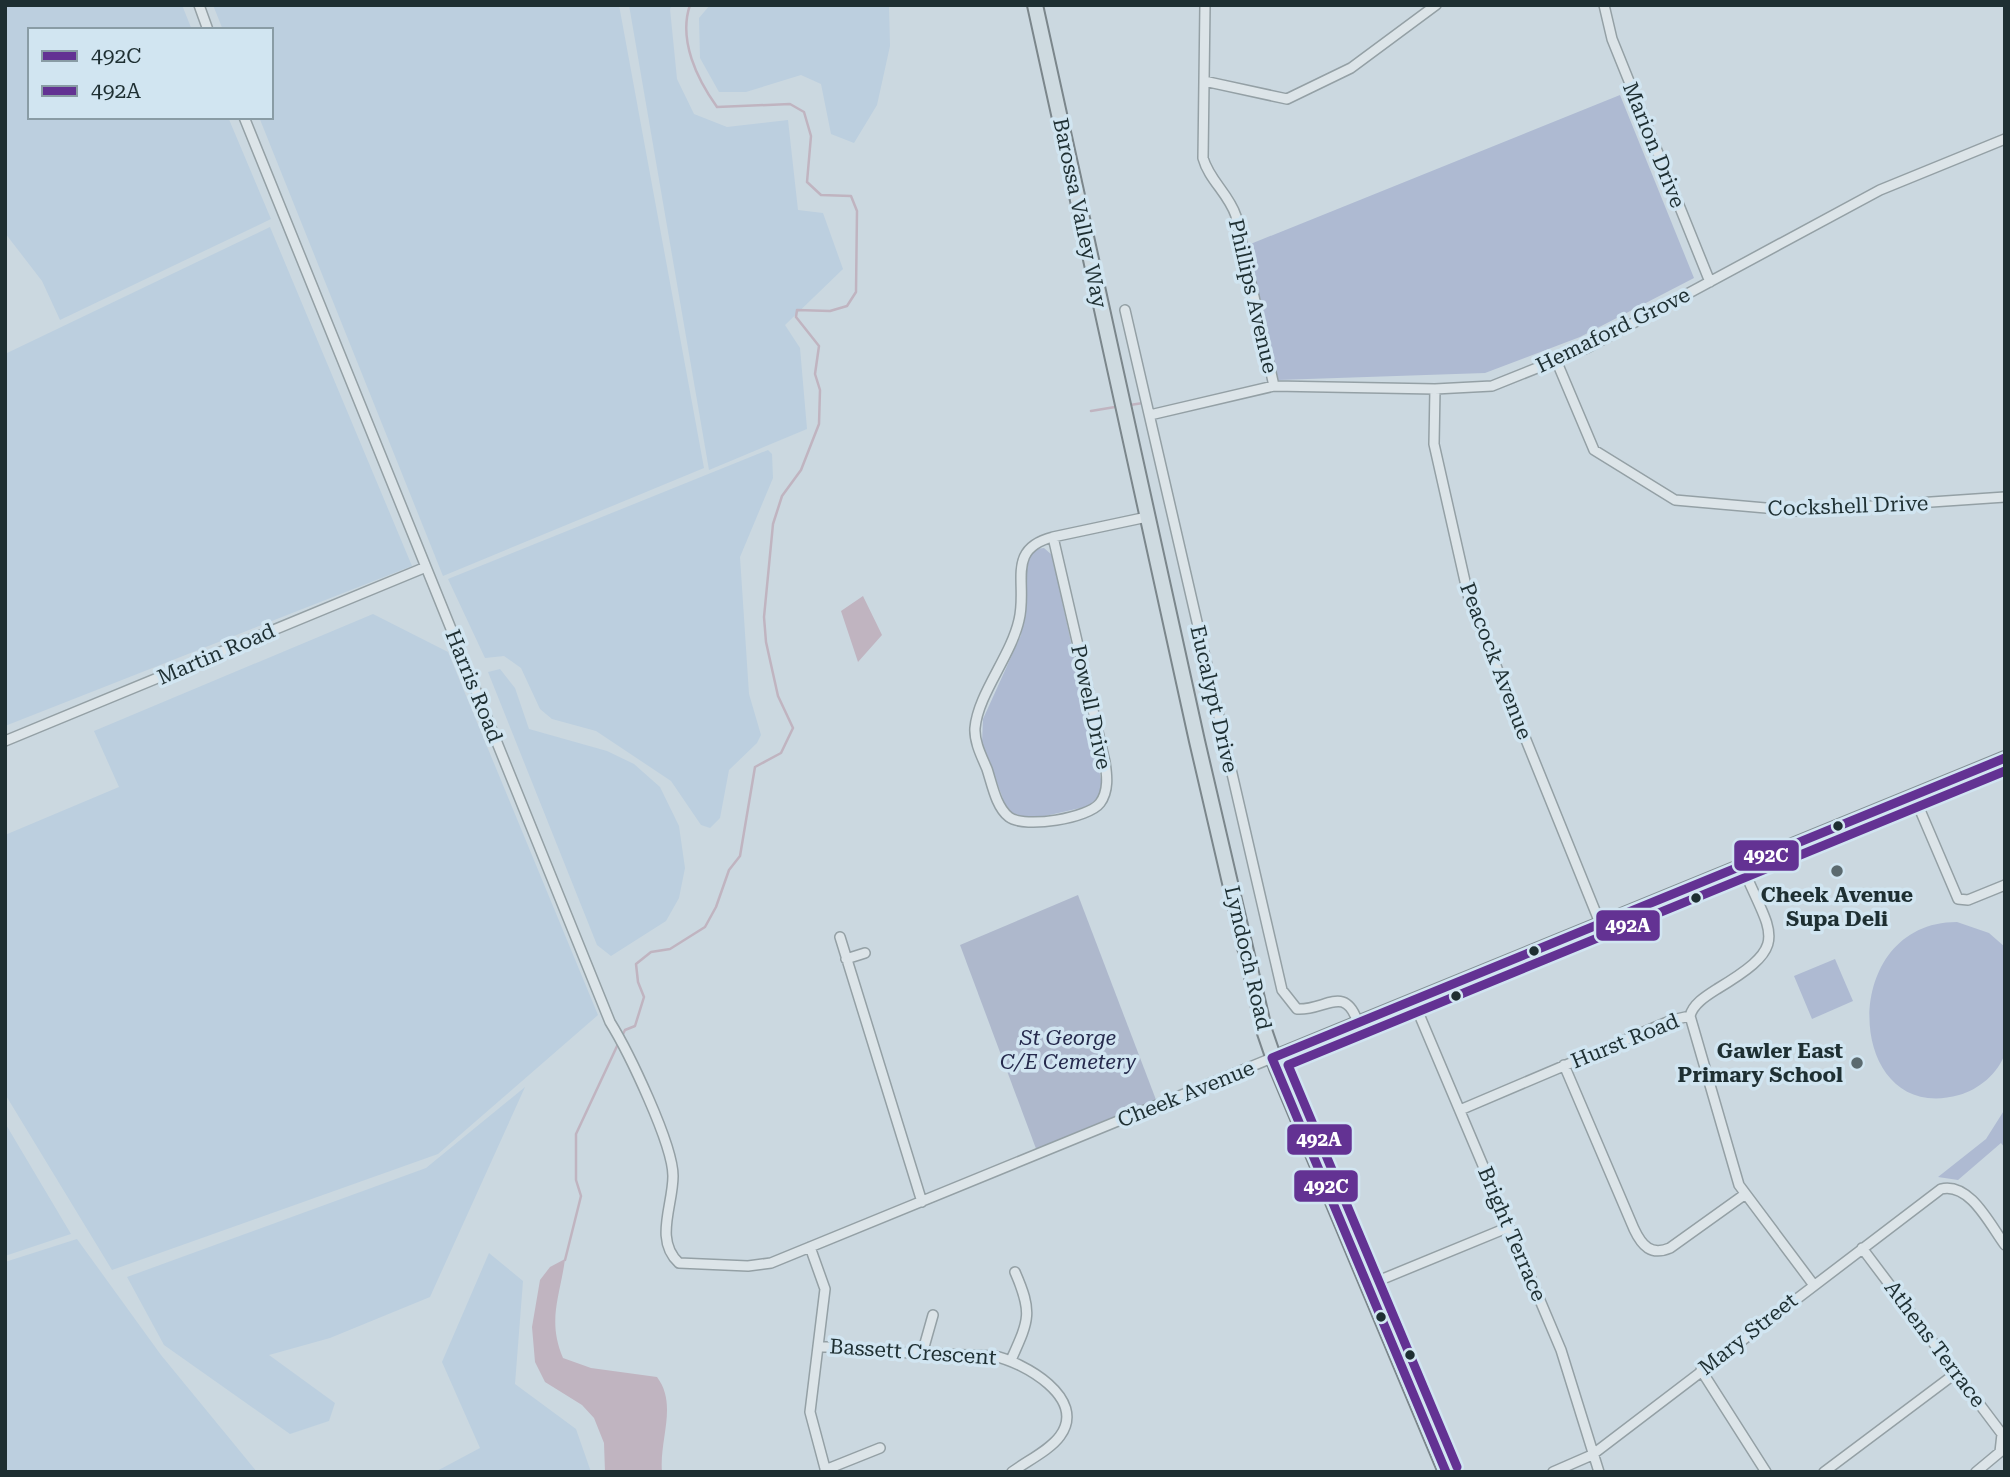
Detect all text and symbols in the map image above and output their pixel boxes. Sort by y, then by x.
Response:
legend [28,28,273,119]
text: 492C [91,44,141,68]
text: 492A [91,79,141,103]
street label: Marion Drive [1618,79,1690,211]
street label: Barossa Valley Way [1048,116,1112,311]
street label: Phillips Avenue [1224,217,1282,375]
street label: Hemaford Grove [1532,282,1694,378]
street label: Cockshell Drive [1767,491,1929,521]
street label: Peacock Avenue [1455,579,1537,743]
street label: Martin Road [154,618,279,689]
street label: Eucalypt Drive [1185,623,1243,775]
street label: Harris Road [440,626,508,746]
street label: Powell Drive [1066,642,1116,772]
unlabelled marker [1831,819,1845,833]
line badge: 492C [1733,839,1800,872]
text: 492C [1743,844,1789,867]
marker: Cheek Avenue Supa Deli [1829,863,1845,879]
place label: Cheek Avenue Supa Deli [1761,883,1913,931]
street label: Lyndoch Road [1220,884,1276,1033]
unlabelled marker [1689,891,1703,905]
line badge: 492A [1595,909,1661,942]
text: 492A [1605,914,1651,937]
unlabelled marker [1527,944,1541,958]
unlabelled marker [1449,989,1463,1003]
street label: Hurst Road [1568,1008,1683,1073]
park label: St George C/E Cemetery [1000,1026,1136,1074]
place label: Gawler East Primary School [1678,1039,1843,1087]
marker: Gawler East Primary School [1849,1055,1865,1071]
street label: Cheek Avenue [1114,1056,1258,1132]
line badge: 492A [1286,1123,1353,1156]
text: 492A [1296,1128,1342,1151]
street label: Bright Terrace [1473,1163,1551,1305]
line badge: 492C [1293,1169,1359,1203]
text: 492C [1303,1175,1349,1198]
street label: Athens Terrace [1880,1276,1990,1412]
street label: Mary Street [1694,1288,1802,1380]
unlabelled marker [1374,1310,1388,1324]
street label: Bassett Crescent [829,1334,998,1370]
unlabelled marker [1403,1348,1417,1362]

